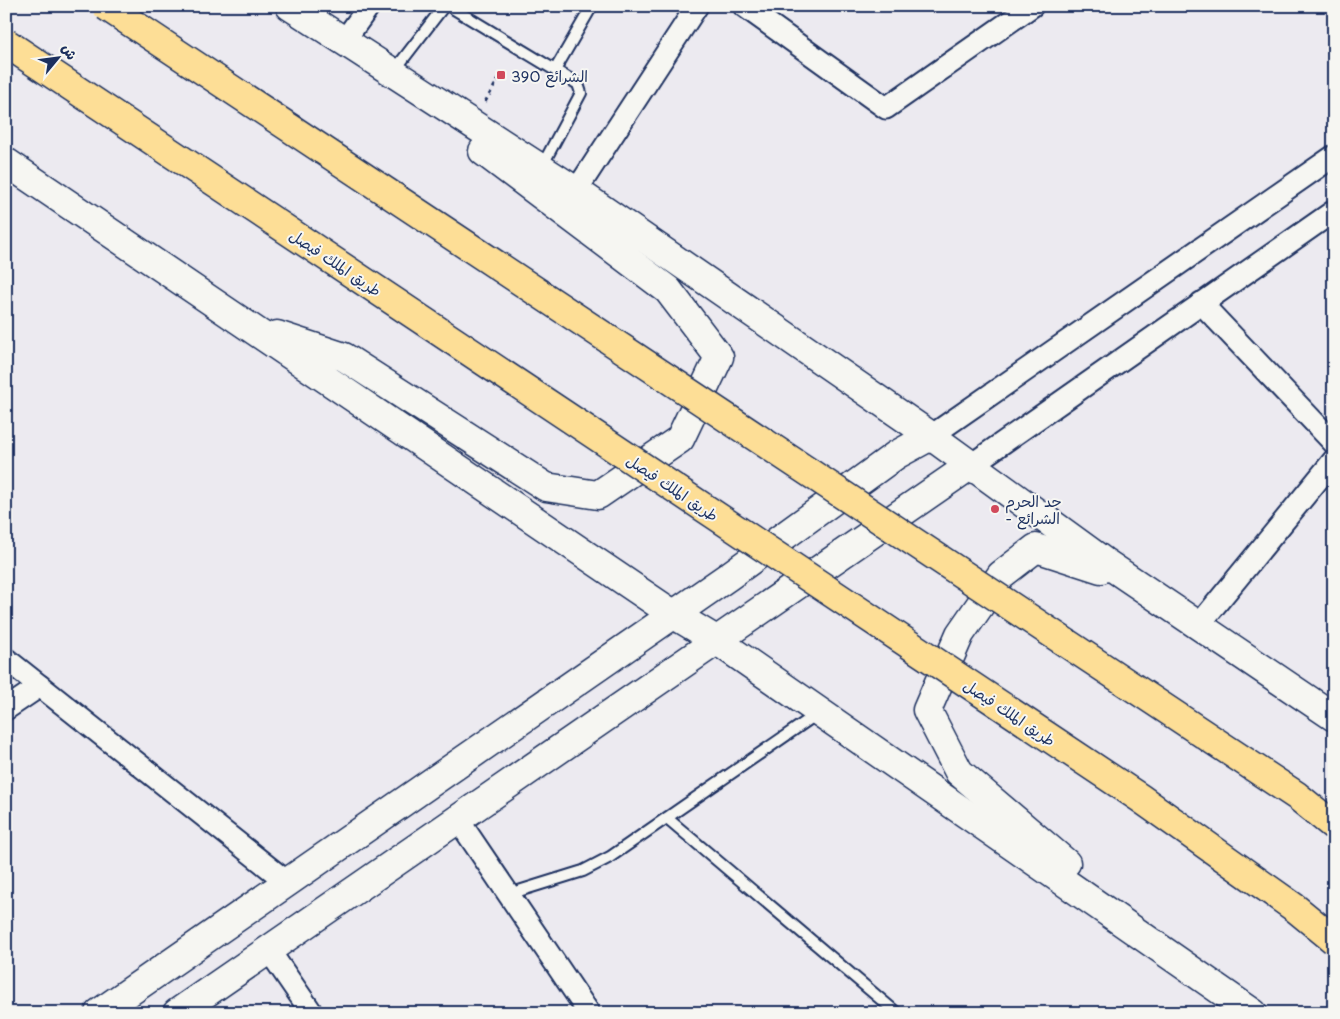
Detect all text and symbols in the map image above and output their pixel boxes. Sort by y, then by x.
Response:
north arrow [32,32,82,82]
text: ش [57,40,83,63]
place label: الشرائع 390 [511,64,588,88]
marker: الشرائع 390 [495,69,507,81]
street label: طريق الملك فيصل [286,223,386,301]
street label: طريق الملك فيصل [623,448,723,526]
place label: حد الحرم - الشرائع [1005,489,1062,530]
marker: حد الحرم - الشرائع [989,503,1001,515]
street label: طريق الملك فيصل [960,673,1060,751]

